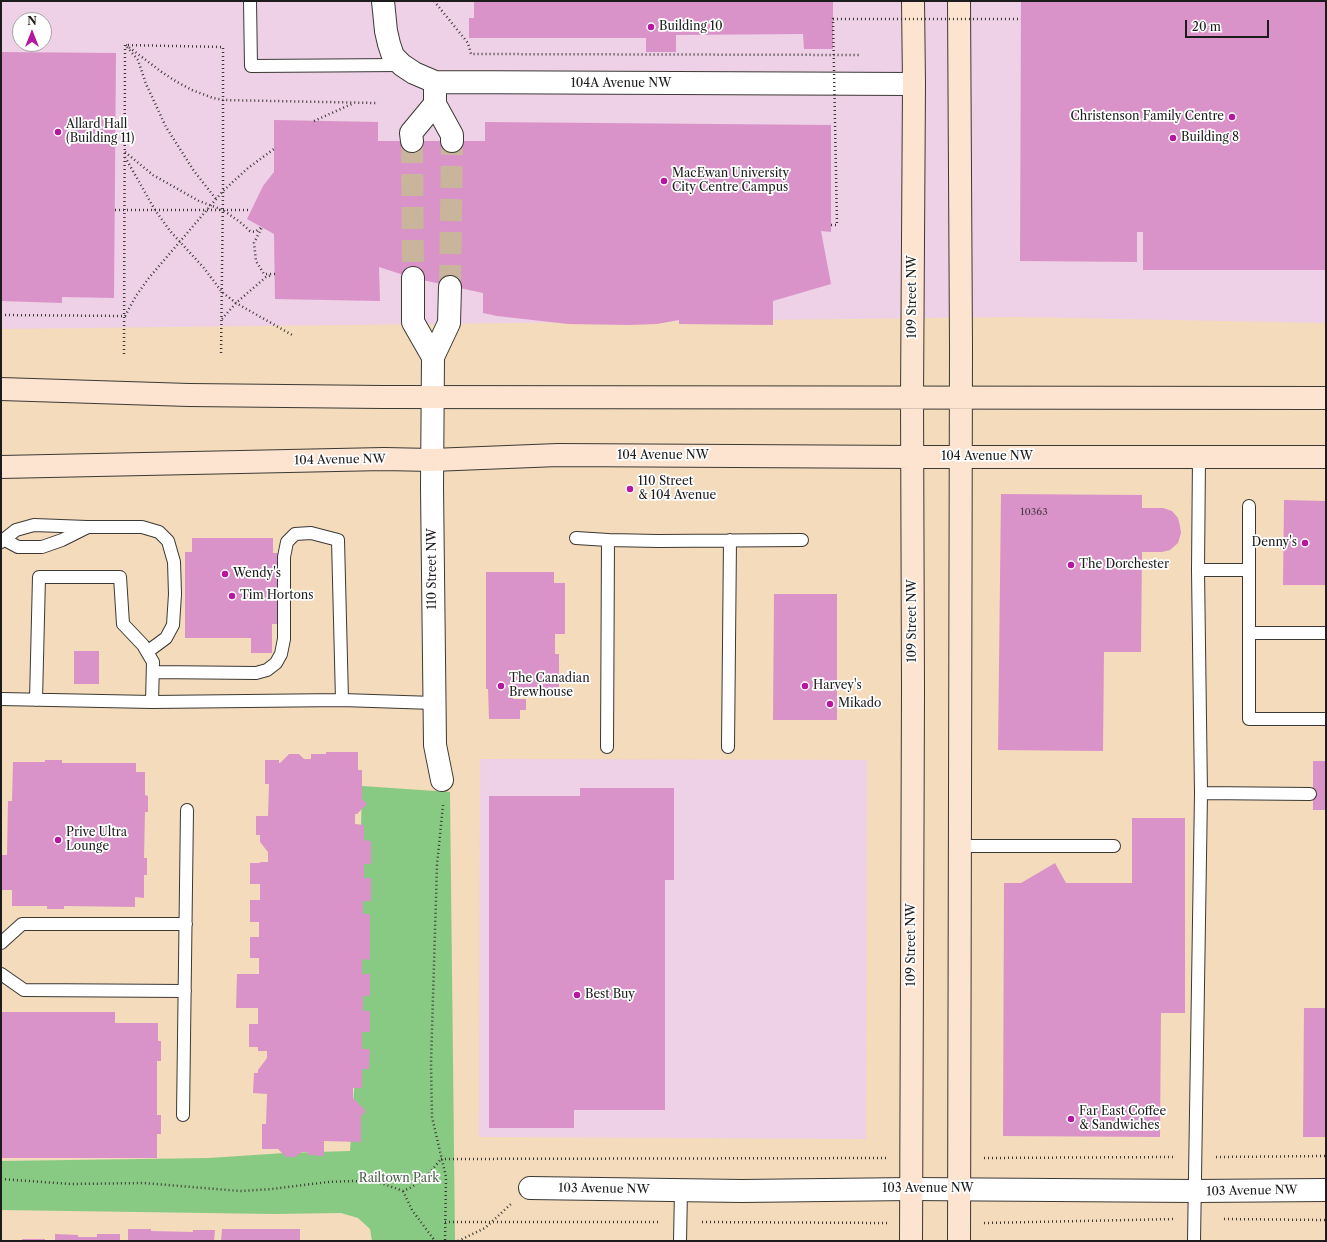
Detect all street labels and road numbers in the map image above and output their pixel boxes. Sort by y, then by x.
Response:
street label: 104A Avenue NW [571,77,671,91]
street label: 109 Street NW [906,255,920,339]
street label: 104 Avenue NW [617,449,709,463]
street label: 104 Avenue NW [941,450,1033,464]
street label: 104 Avenue NW [294,452,386,468]
street label: 110 Street NW [426,528,440,610]
street label: 109 Street NW [906,579,920,663]
street label: 109 Street NW [905,903,919,987]
street label: 103 Avenue NW [558,1181,650,1197]
street label: 103 Avenue NW [882,1182,974,1196]
street label: 103 Avenue NW [1206,1183,1298,1199]

